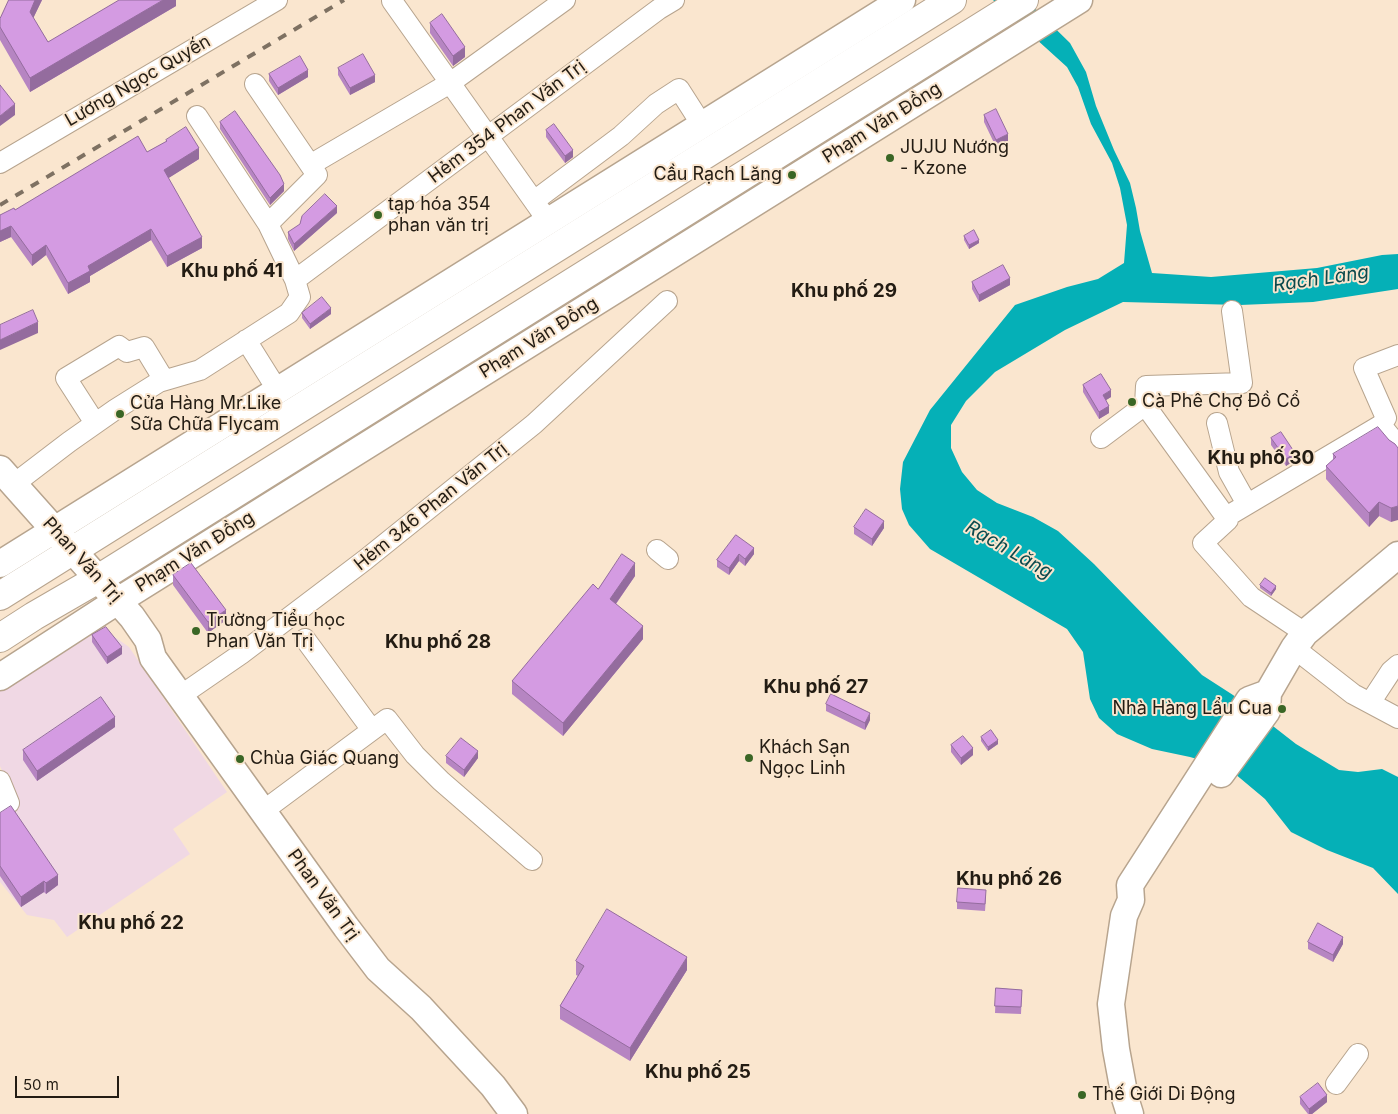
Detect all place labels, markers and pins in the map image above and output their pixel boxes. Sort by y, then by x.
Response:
place label: JUJU Nướng - Kzone [900,137,1009,180]
marker: JUJU Nướng - Kzone [884,152,896,164]
place label: Cầu Rạch Lăng [653,164,782,186]
marker: Cầu Rạch Lăng [786,169,798,181]
place label: tạp hóa 354 phan văn trị [388,194,491,236]
marker: tạp hóa 354 phan văn trị [372,209,384,221]
place label: Cà Phê Chợ Đồ Cổ [1142,391,1300,413]
place label: Cửa Hàng Mr.Like Sữa Chữa Flycam [130,393,281,436]
marker: Cà Phê Chợ Đồ Cổ [1126,396,1138,408]
marker: Cửa Hàng Mr.Like Sữa Chữa Flycam [114,408,126,420]
place label: Trường Tiểu học Phan Văn Trị [206,610,345,652]
marker: Trường Tiểu học Phan Văn Trị [190,625,202,637]
place label: Nhà Hàng Lẩu Cua [1113,698,1272,720]
marker: Nhà Hàng Lẩu Cua [1276,703,1288,715]
place label: Khách Sạn Ngọc Linh [759,737,850,780]
place label: Chùa Giác Quang [250,748,399,770]
marker: Khách Sạn Ngọc Linh [743,752,755,764]
marker: Chùa Giác Quang [234,753,246,765]
place label: Thế Giới Di Động [1092,1084,1236,1106]
marker: Thế Giới Di Động [1076,1089,1088,1101]

